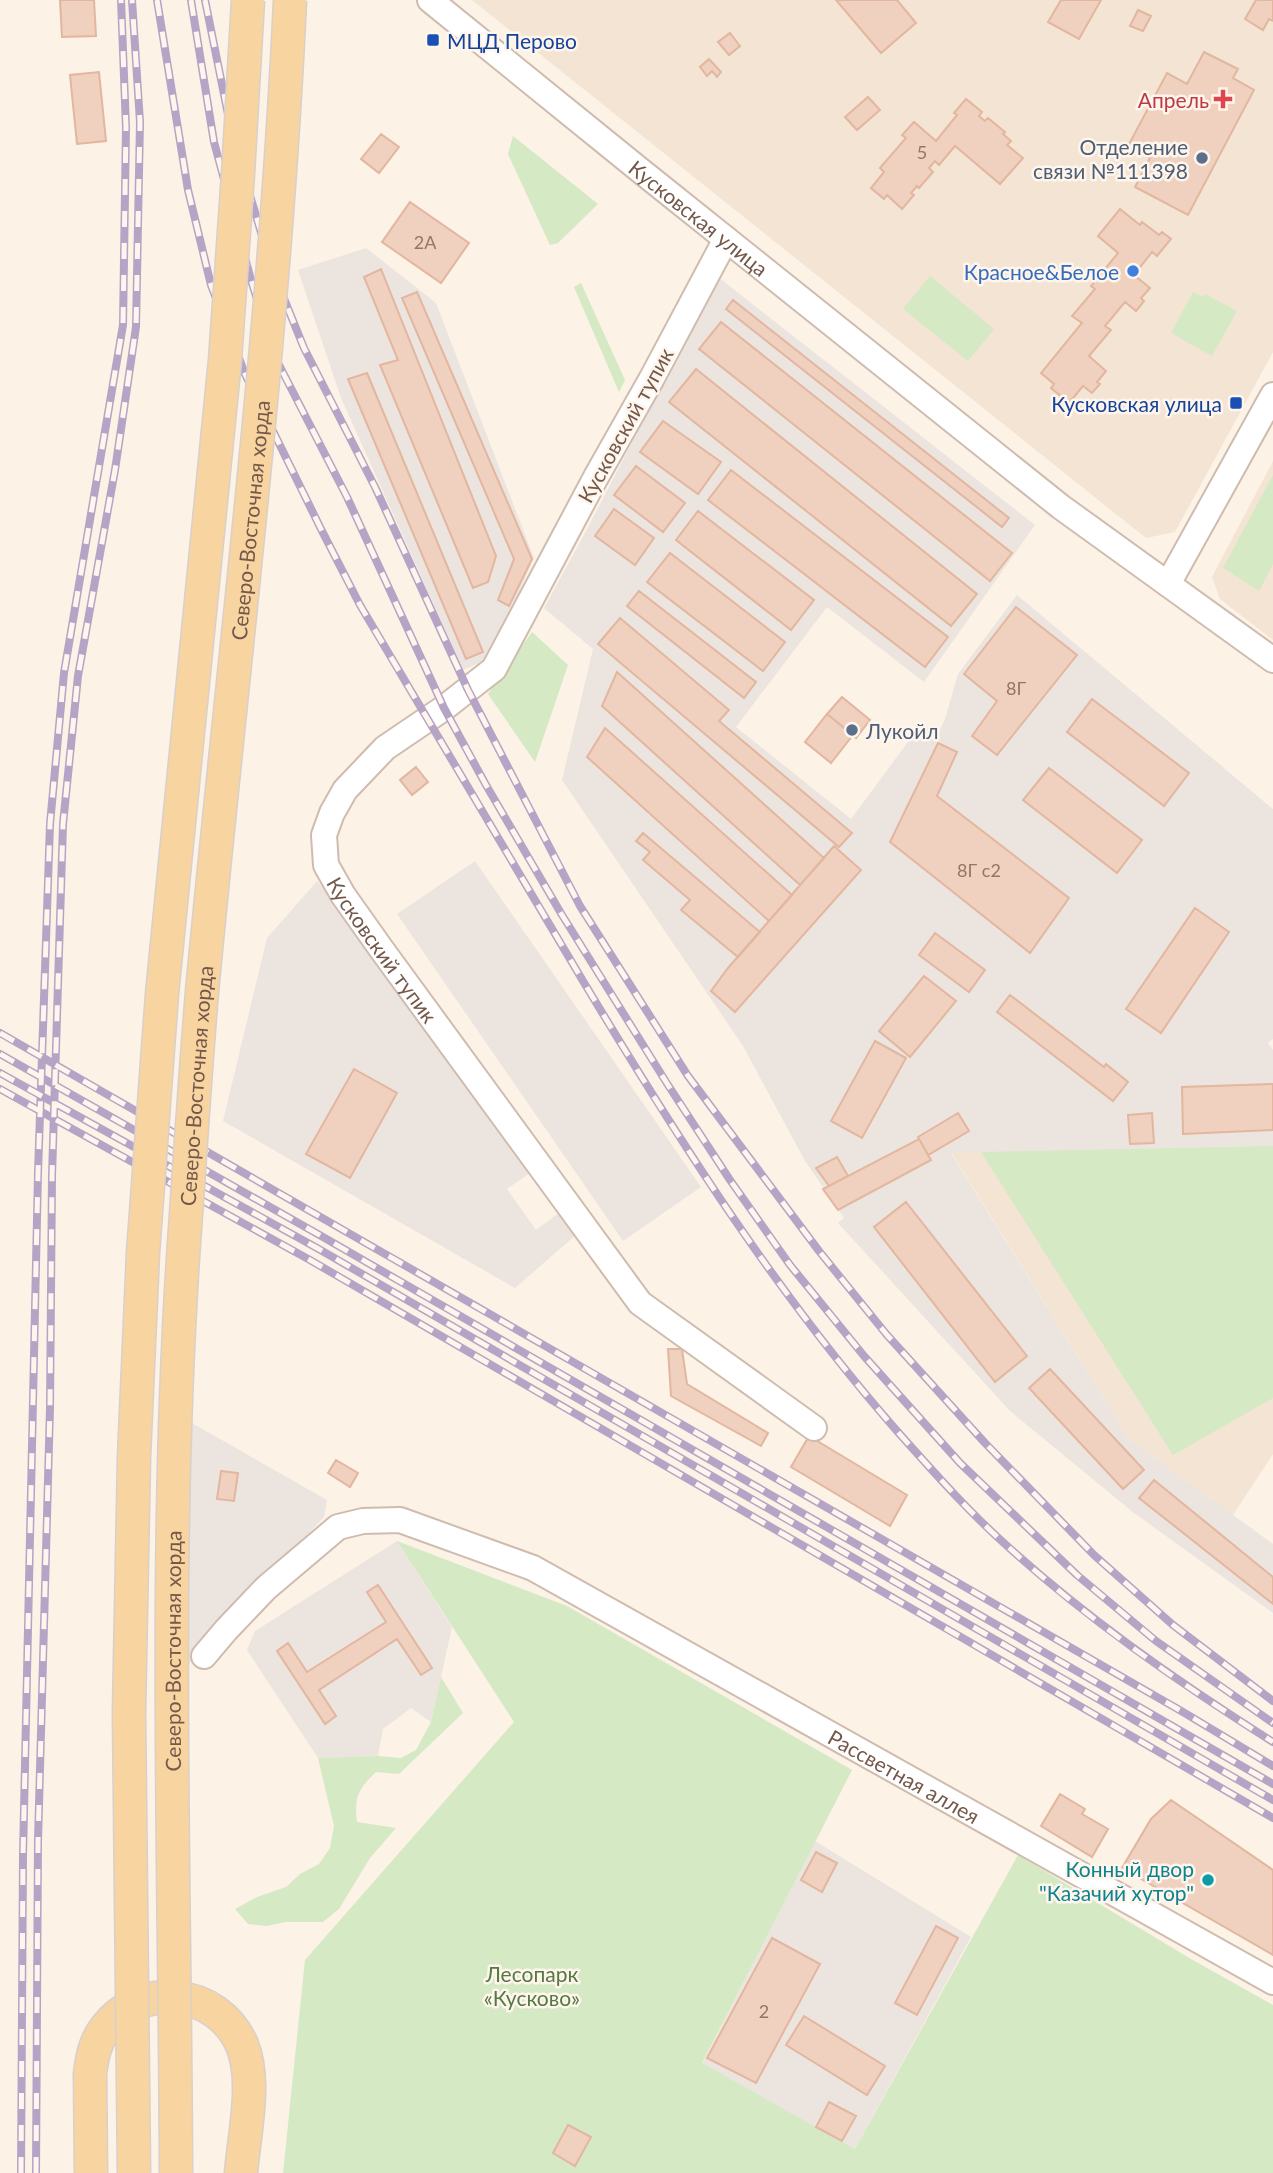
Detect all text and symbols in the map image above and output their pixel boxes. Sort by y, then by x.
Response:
place label: МЦД Перово [447,28,577,53]
marker: МЦД Перово [425,32,441,48]
place label: Апрель [1138,87,1209,112]
marker: Апрель [1215,91,1231,107]
place label: Отделение связи №111398 [1033,134,1188,183]
house number: 5 [917,141,927,163]
marker: Отделение связи №111398 [1194,150,1210,166]
street label: Кусковская улица [625,154,774,281]
house number: 2А [414,231,437,253]
place label: Красное&Белое [964,259,1119,284]
marker: Красное&Белое [1125,263,1141,279]
street label: Кусковский тупик [572,343,678,507]
place label: Кусковская улица [1051,391,1222,416]
marker: Кусковская улица [1228,395,1244,411]
street label: Северо-Восточная хорда [225,399,274,641]
house number: 8Г [1006,677,1026,699]
place label: Лукойл [865,718,939,743]
marker: Лукойл [844,722,860,738]
house number: 8Г с2 [957,859,1001,881]
street label: Кусковский тупик [323,872,443,1027]
street label: Северо-Восточная хорда [174,964,217,1207]
street label: Северо-Восточная хорда [159,1530,185,1772]
street label: Рассветная аллея [824,1724,984,1828]
place label: Конный двор "Казачий хутор" [1039,1856,1194,1905]
marker: Конный двор "Казачий хутор" [1200,1872,1216,1888]
park label: Лесопарк «Кусково» [484,1961,580,2010]
house number: 2 [759,2000,769,2022]

